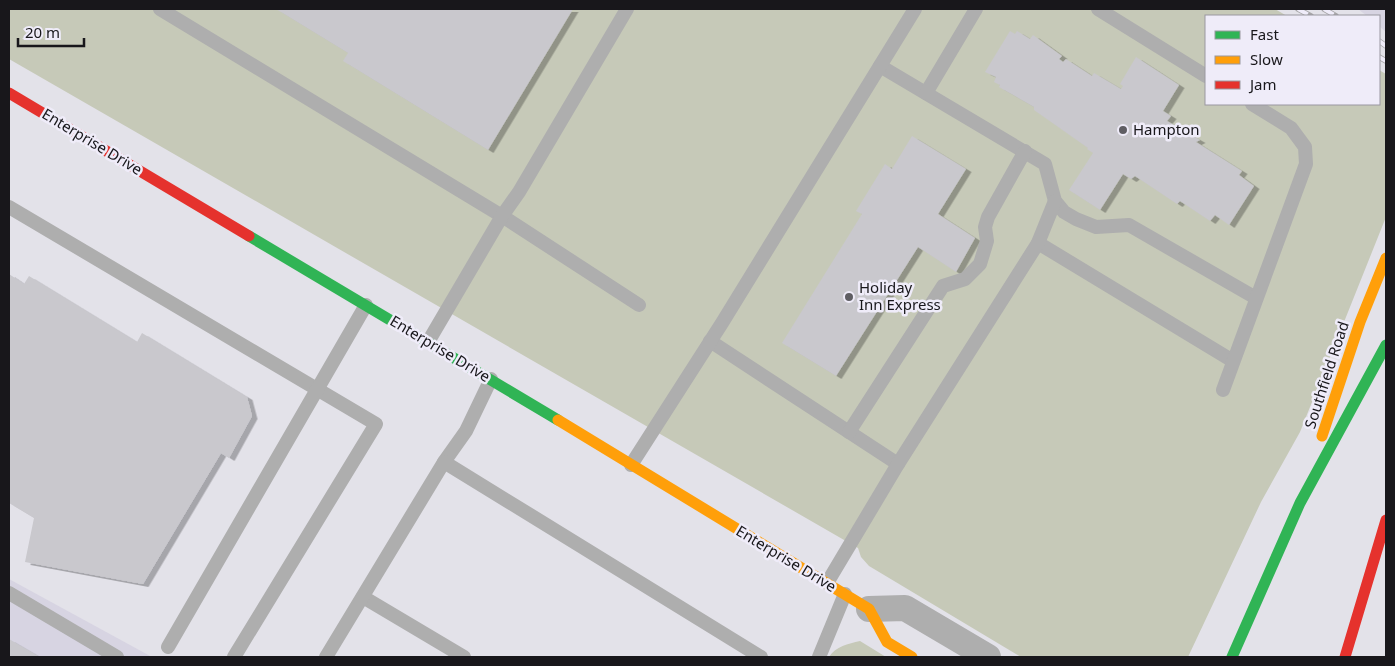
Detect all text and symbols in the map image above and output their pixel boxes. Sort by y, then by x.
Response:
scale bar [18,15,84,47]
legend [1205,15,1380,105]
text: 20 m [25,22,60,42]
text: Fast [1250,24,1279,44]
text: Slow [1250,49,1283,69]
text: Jam [1248,74,1277,94]
street label: Enterprise Drive [39,103,146,179]
place label: Hampton [1133,119,1200,139]
marker: Hampton [1117,124,1129,136]
place label: Holiday Inn Express [859,277,941,314]
marker: Holiday Inn Express [843,291,855,303]
street label: Enterprise Drive [387,310,494,386]
street label: Southfield Road [1299,318,1353,431]
street label: Enterprise Drive [733,520,840,596]

